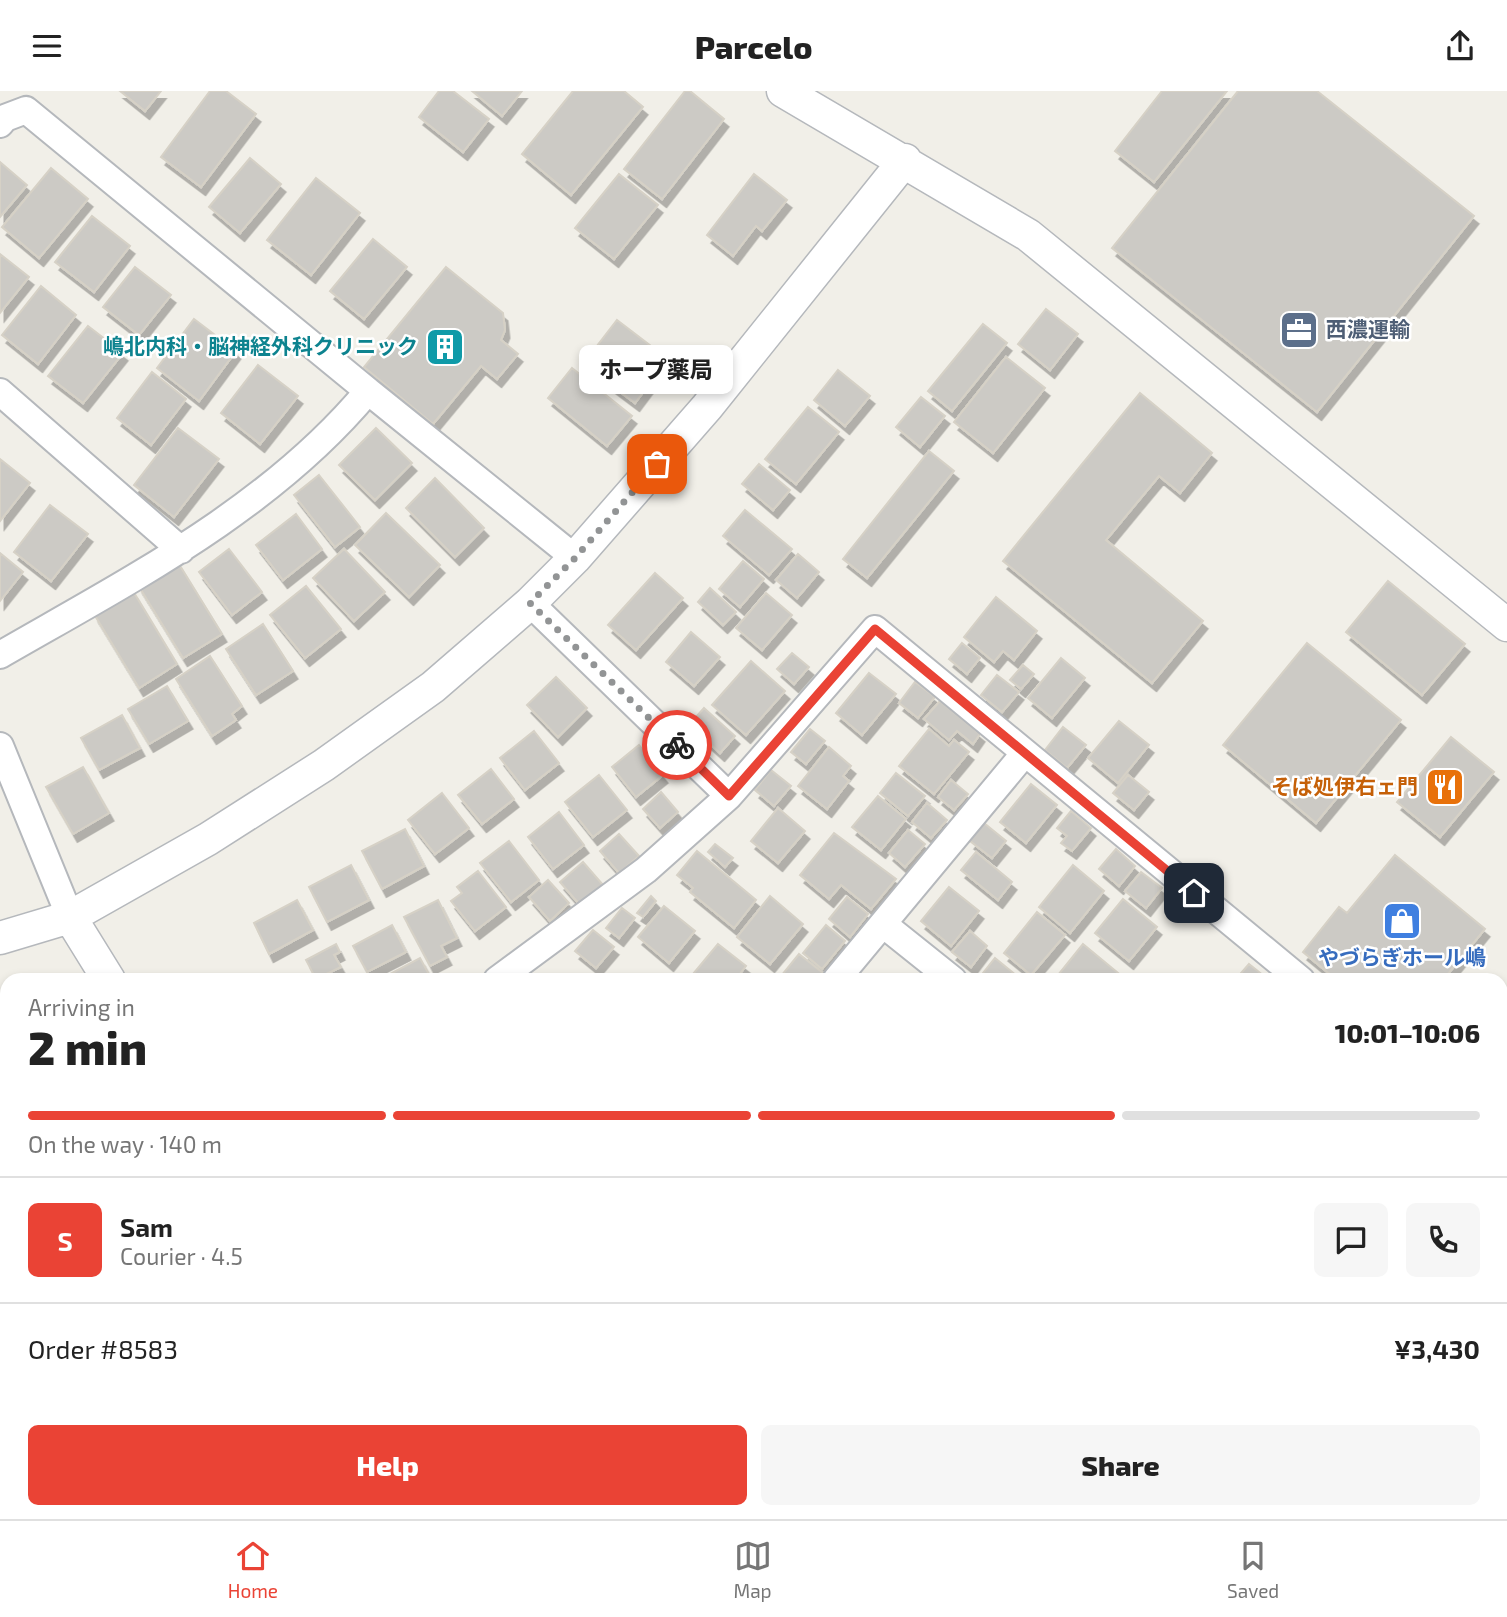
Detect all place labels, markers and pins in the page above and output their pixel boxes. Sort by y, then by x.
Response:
office icon: 西濃運輸 [1278,309,1320,351]
place label: 西濃運輸 [1326,316,1410,341]
building icon: 嶋北内科・脳神経外科クリニック [424,326,466,368]
place label: 嶋北内科・脳神経外科クリニック [103,333,418,358]
callout: ホープ薬局 [580,345,734,394]
pin [627,434,687,494]
restaurant icon: そば処伊右ェ門 [1424,766,1466,808]
place label: そば処伊右ェ門 [1271,773,1418,798]
pin [1164,863,1224,923]
shop icon: やづらぎホール嶋 [1381,900,1423,942]
place label: やづらぎホール嶋 [1318,944,1486,969]

